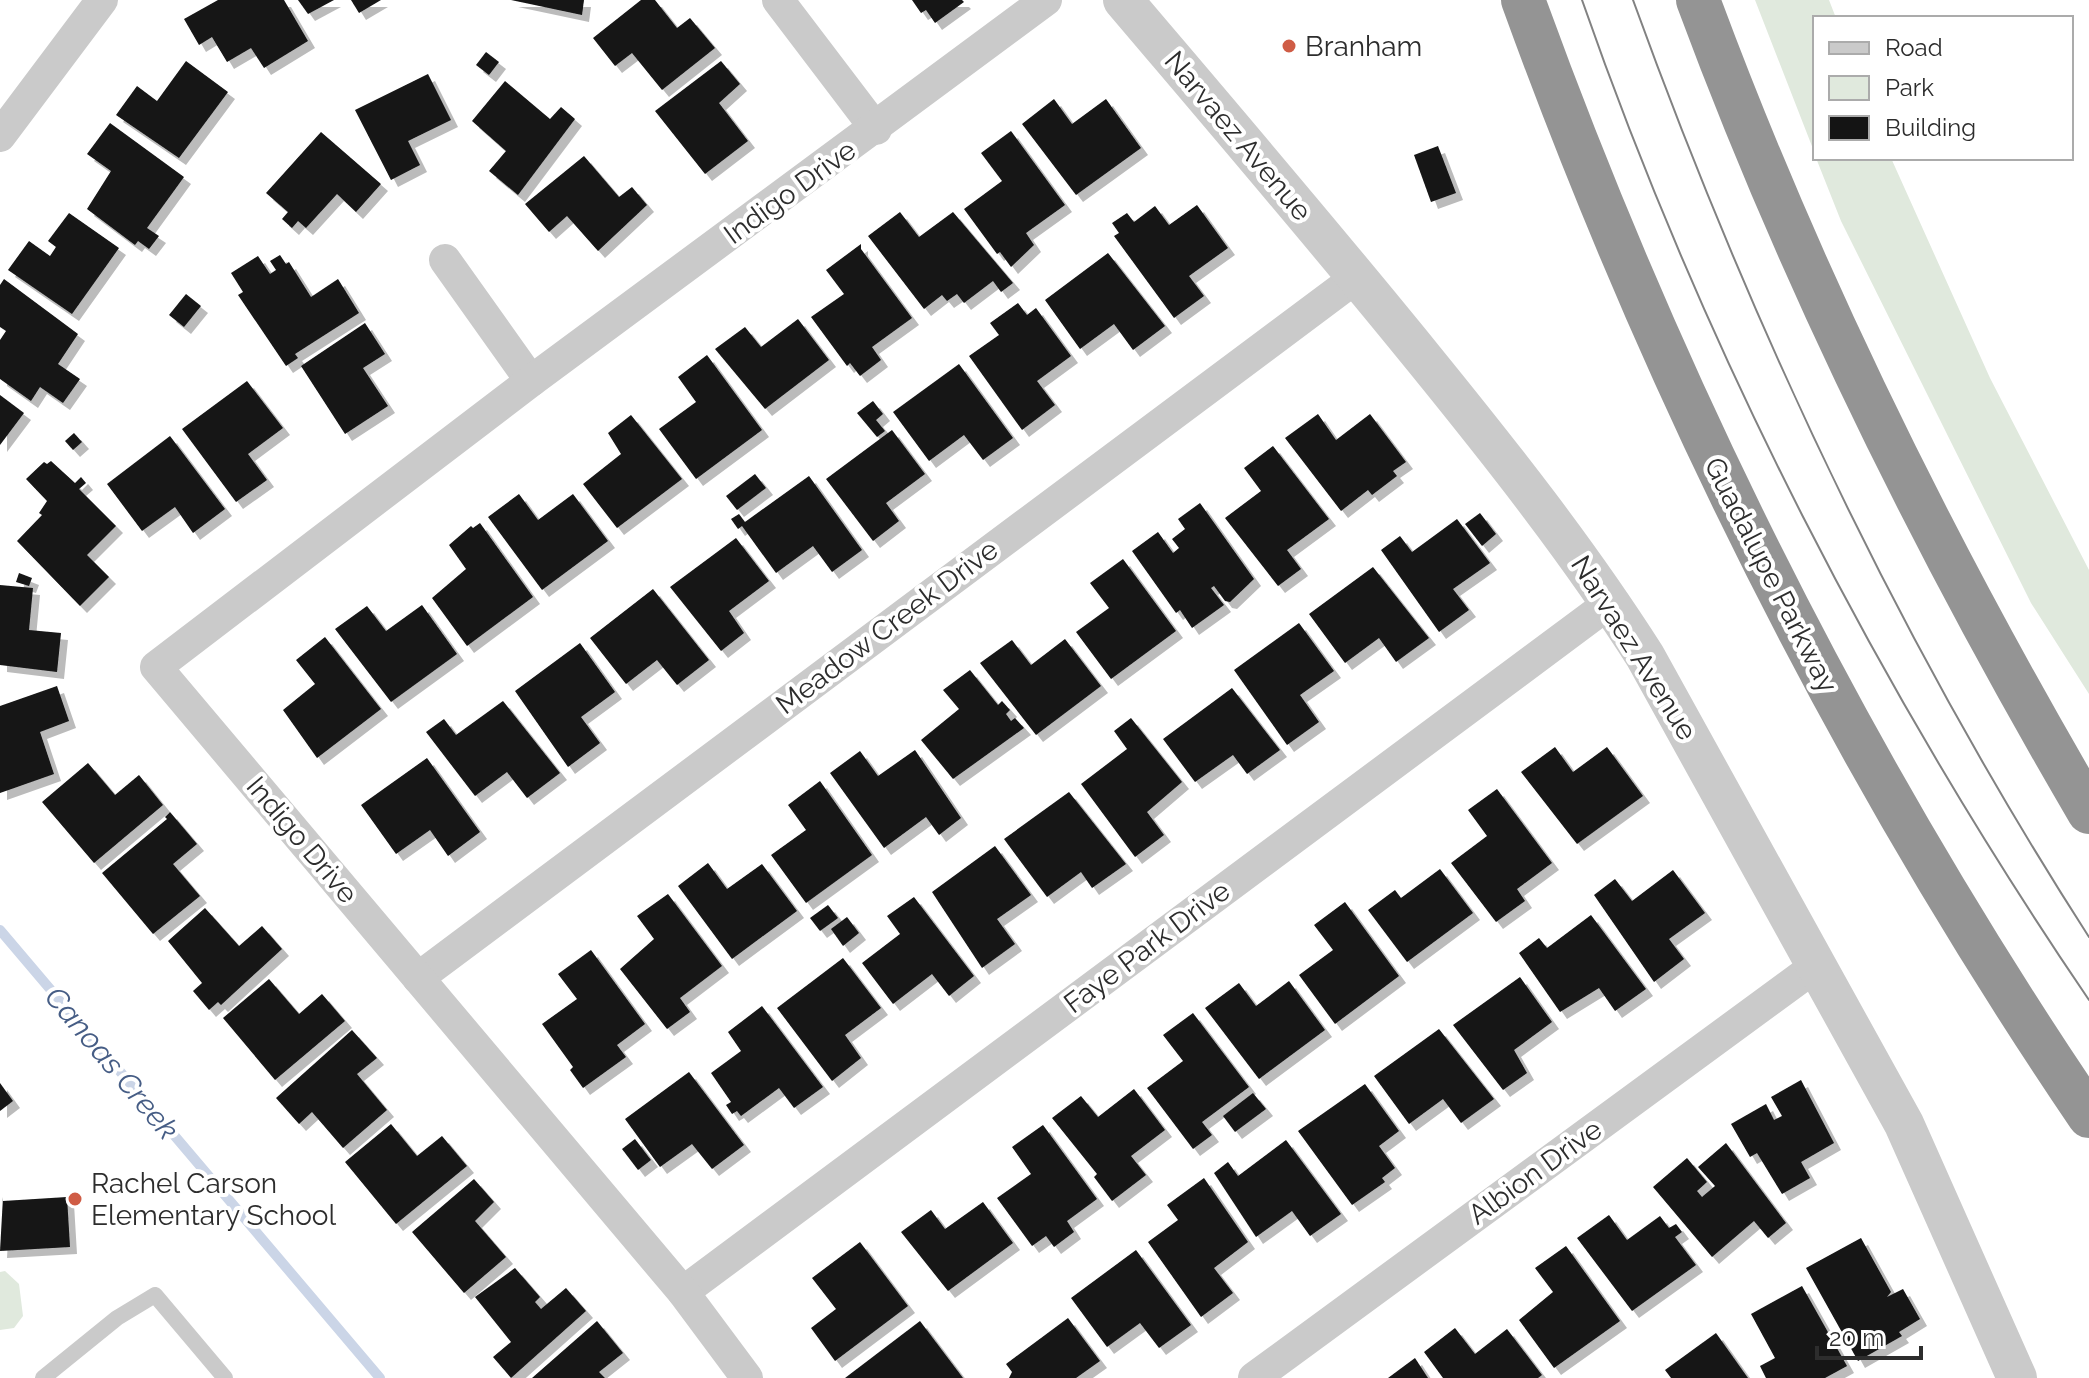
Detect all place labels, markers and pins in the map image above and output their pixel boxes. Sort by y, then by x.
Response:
place label: Branham [1305,30,1422,63]
marker: Branham [1280,37,1298,55]
place label: Rachel Carson Elementary School [91,1167,336,1232]
marker: Rachel Carson Elementary School [66,1190,84,1208]

